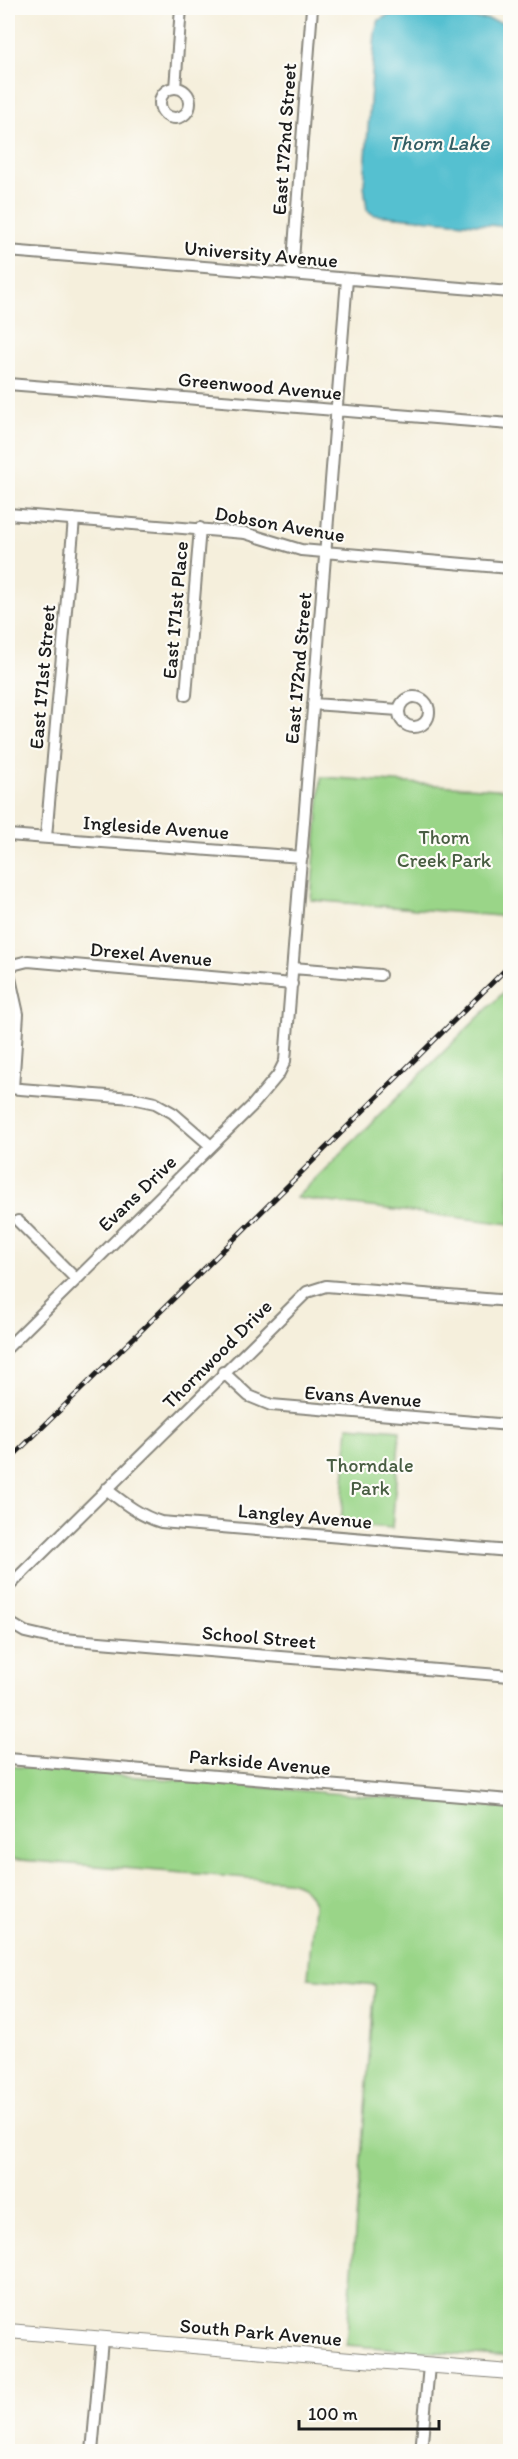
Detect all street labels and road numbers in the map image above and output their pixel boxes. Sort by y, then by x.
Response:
street label: East 172nd Street [267,62,301,216]
street label: University Avenue [183,235,339,273]
street label: Greenwood Avenue [177,367,343,405]
street label: Dobson Avenue [213,501,347,547]
street label: East 171st Place [157,540,193,680]
street label: East 172nd Street [279,591,317,745]
street label: East 171st Street [24,604,60,750]
street label: Ingleside Avenue [82,810,230,844]
street label: Drexel Avenue [89,937,213,971]
street label: Evans Drive [93,1150,181,1236]
street label: Thornwood Drive [157,1294,277,1414]
street label: Evans Avenue [304,1380,422,1412]
street label: Langley Avenue [237,1498,373,1534]
street label: School Street [201,1620,317,1654]
street label: Parkside Avenue [188,1744,332,1780]
street label: South Park Avenue [179,2313,343,2351]

